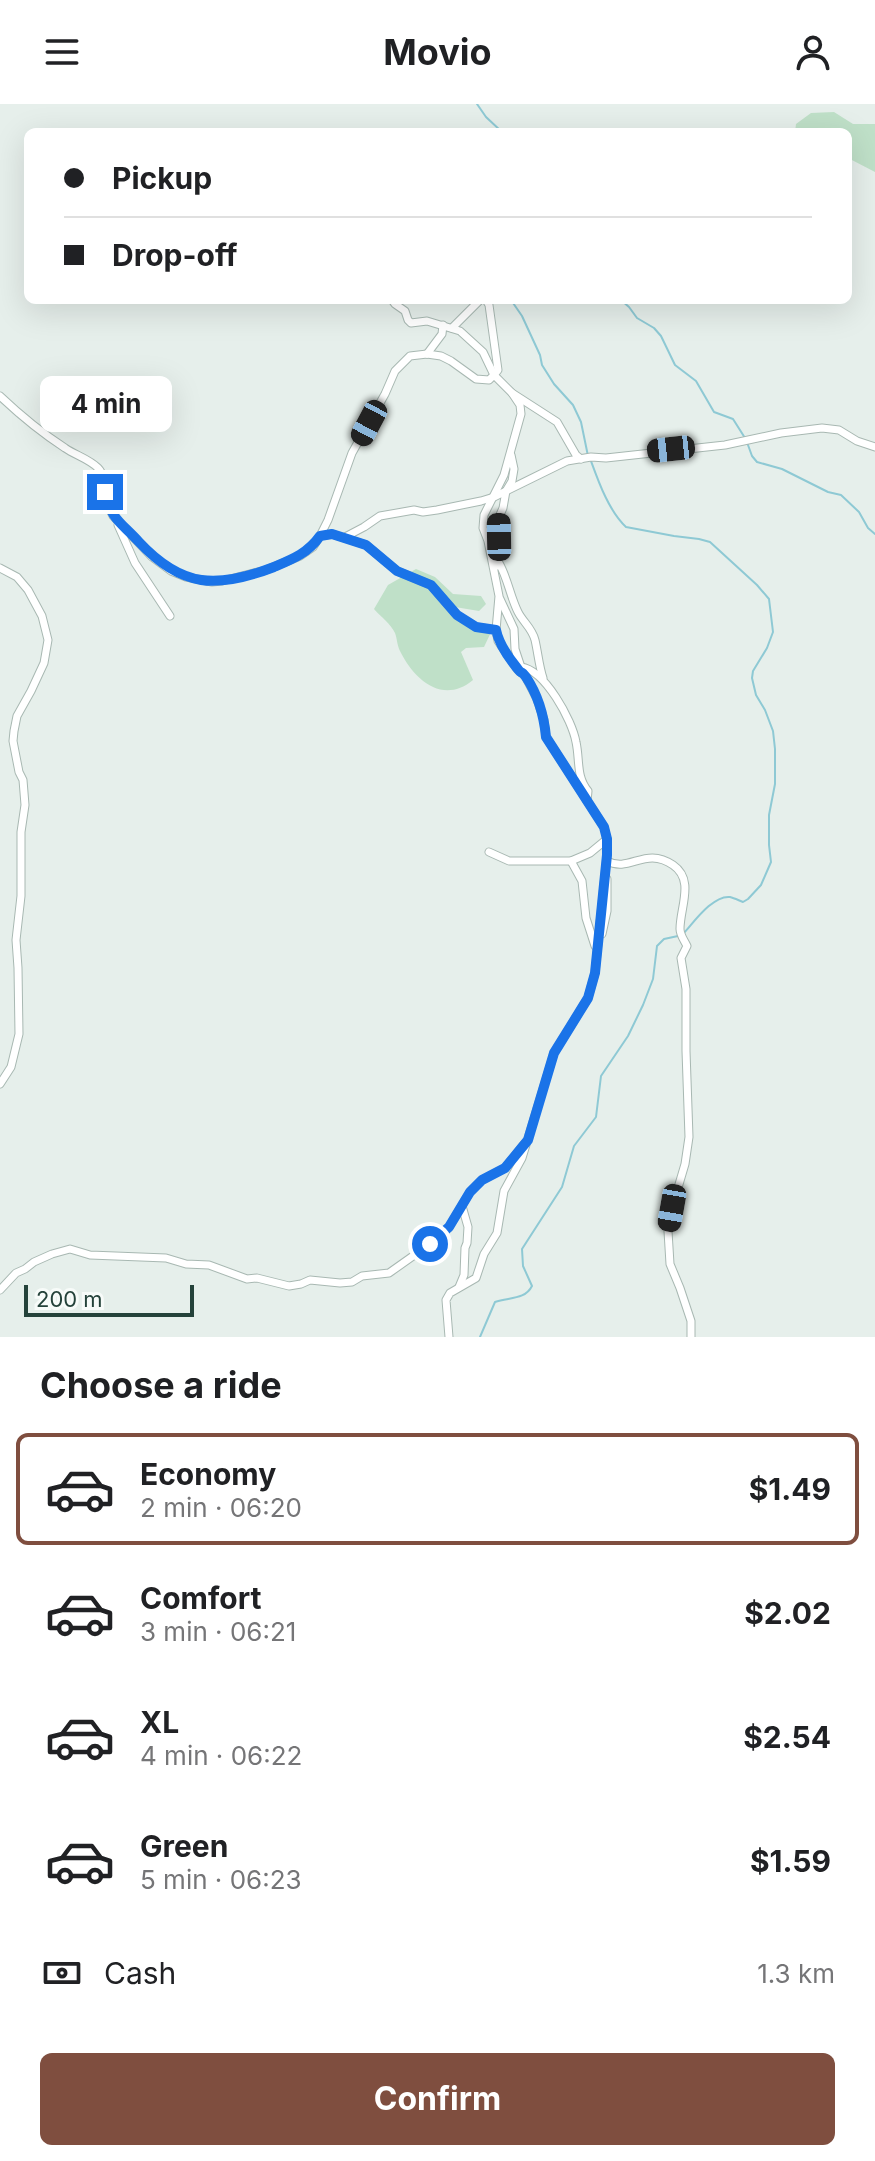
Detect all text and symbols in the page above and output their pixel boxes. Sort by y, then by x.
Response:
icon: menu [40,30,84,74]
text: Movio [383,30,492,74]
icon: person [791,30,835,74]
text: Pickup [112,160,212,196]
text: Drop-off [112,237,238,273]
callout: 4 min [39,376,171,432]
text: 4 min [71,388,141,419]
car [347,396,391,450]
car [646,435,696,463]
route end [87,474,123,510]
car [487,513,511,561]
car [656,1182,688,1234]
route start [412,1226,448,1262]
scale bar [24,1281,194,1317]
text: 200 m [36,1286,103,1312]
text: Choose a ride [40,1363,282,1407]
icon: car [44,1453,116,1525]
text: Economy [140,1456,276,1492]
text: $1.49 [749,1471,831,1507]
text: 2 min · 06:20 [140,1492,302,1523]
icon: car [44,1577,116,1649]
text: Comfort [140,1580,261,1616]
text: $2.02 [744,1595,831,1631]
text: 3 min · 06:21 [140,1616,296,1647]
icon: car [44,1701,116,1773]
text: XL [140,1704,179,1740]
text: $2.54 [743,1719,831,1755]
text: 4 min · 06:22 [140,1740,302,1771]
icon: car [44,1825,116,1897]
text: Green [140,1828,228,1864]
text: $1.59 [750,1843,831,1879]
text: 5 min · 06:23 [140,1864,302,1895]
icon: cash [40,1951,84,1995]
text: Cash [104,1955,176,1991]
text: 1.3 km [757,1958,835,1989]
button: Confirm [40,2053,835,2145]

